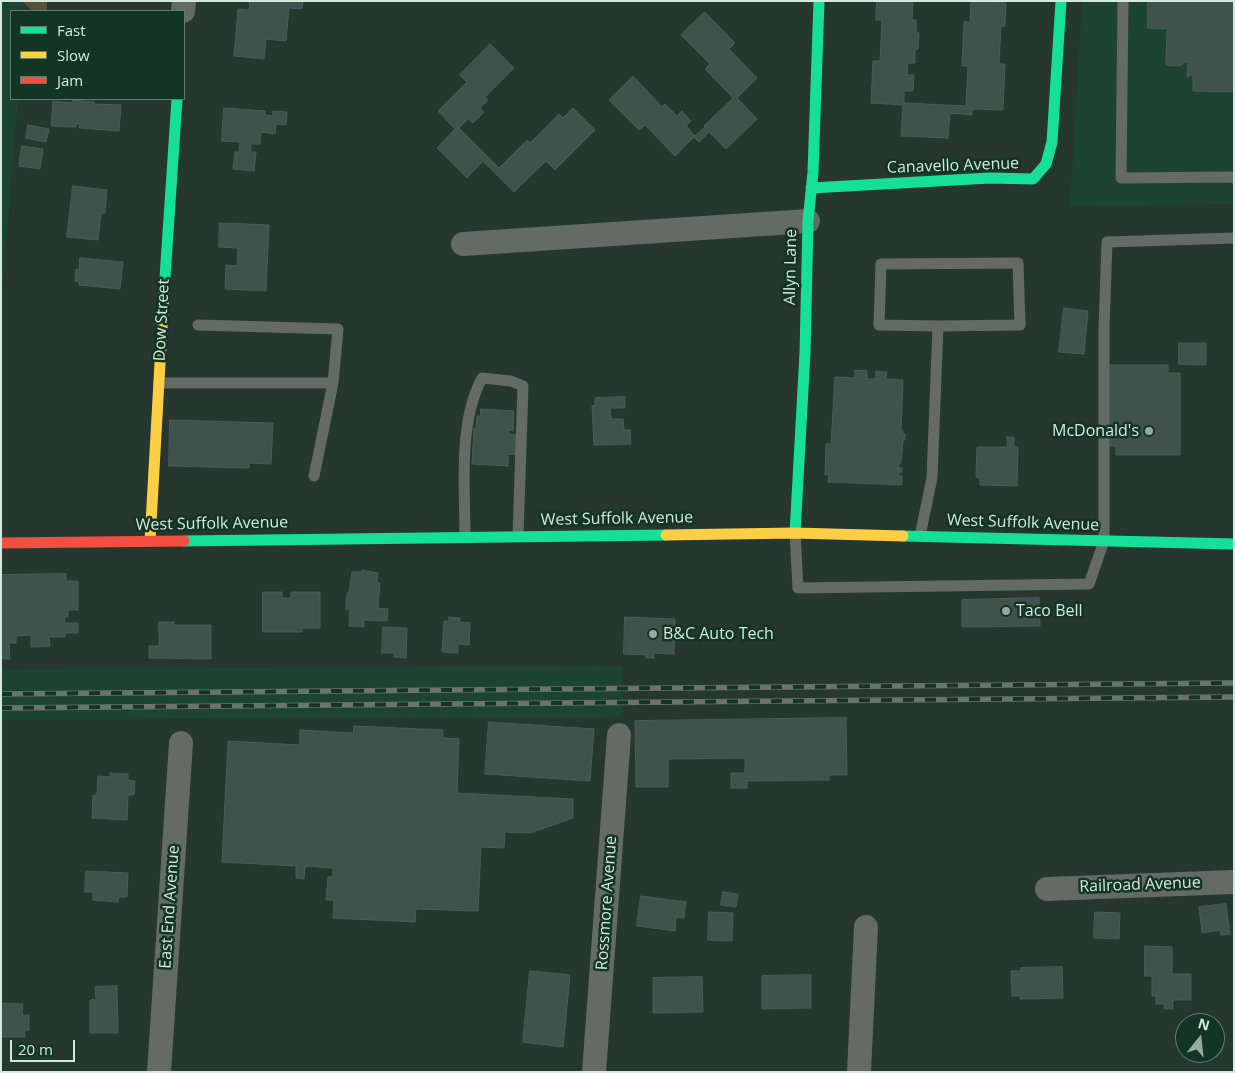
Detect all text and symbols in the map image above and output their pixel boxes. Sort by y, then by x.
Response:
legend [10,10,185,100]
text: Fast [57,20,86,40]
text: Slow [57,45,90,65]
text: Jam [57,70,83,90]
street label: Canavello Avenue [887,154,1019,178]
street label: Allyn Lane [781,229,801,305]
street label: Dow Street [150,278,174,362]
place label: McDonald's [1052,421,1139,441]
marker: McDonald's [1143,425,1155,437]
street label: West Suffolk Avenue [541,508,693,530]
street label: West Suffolk Avenue [946,511,1100,535]
street label: West Suffolk Avenue [136,513,288,535]
place label: Taco Bell [1016,601,1083,621]
marker: Taco Bell [1000,605,1012,617]
place label: B&C Auto Tech [663,624,774,644]
marker: B&C Auto Tech [647,628,659,640]
street label: Rossmore Avenue [593,835,621,971]
street label: East End Avenue [156,845,184,969]
street label: Railroad Avenue [1079,873,1201,897]
north arrow [1175,1013,1225,1063]
text: N [1196,1013,1212,1035]
scale bar [12,1030,78,1062]
text: 20 m [18,1039,53,1059]

